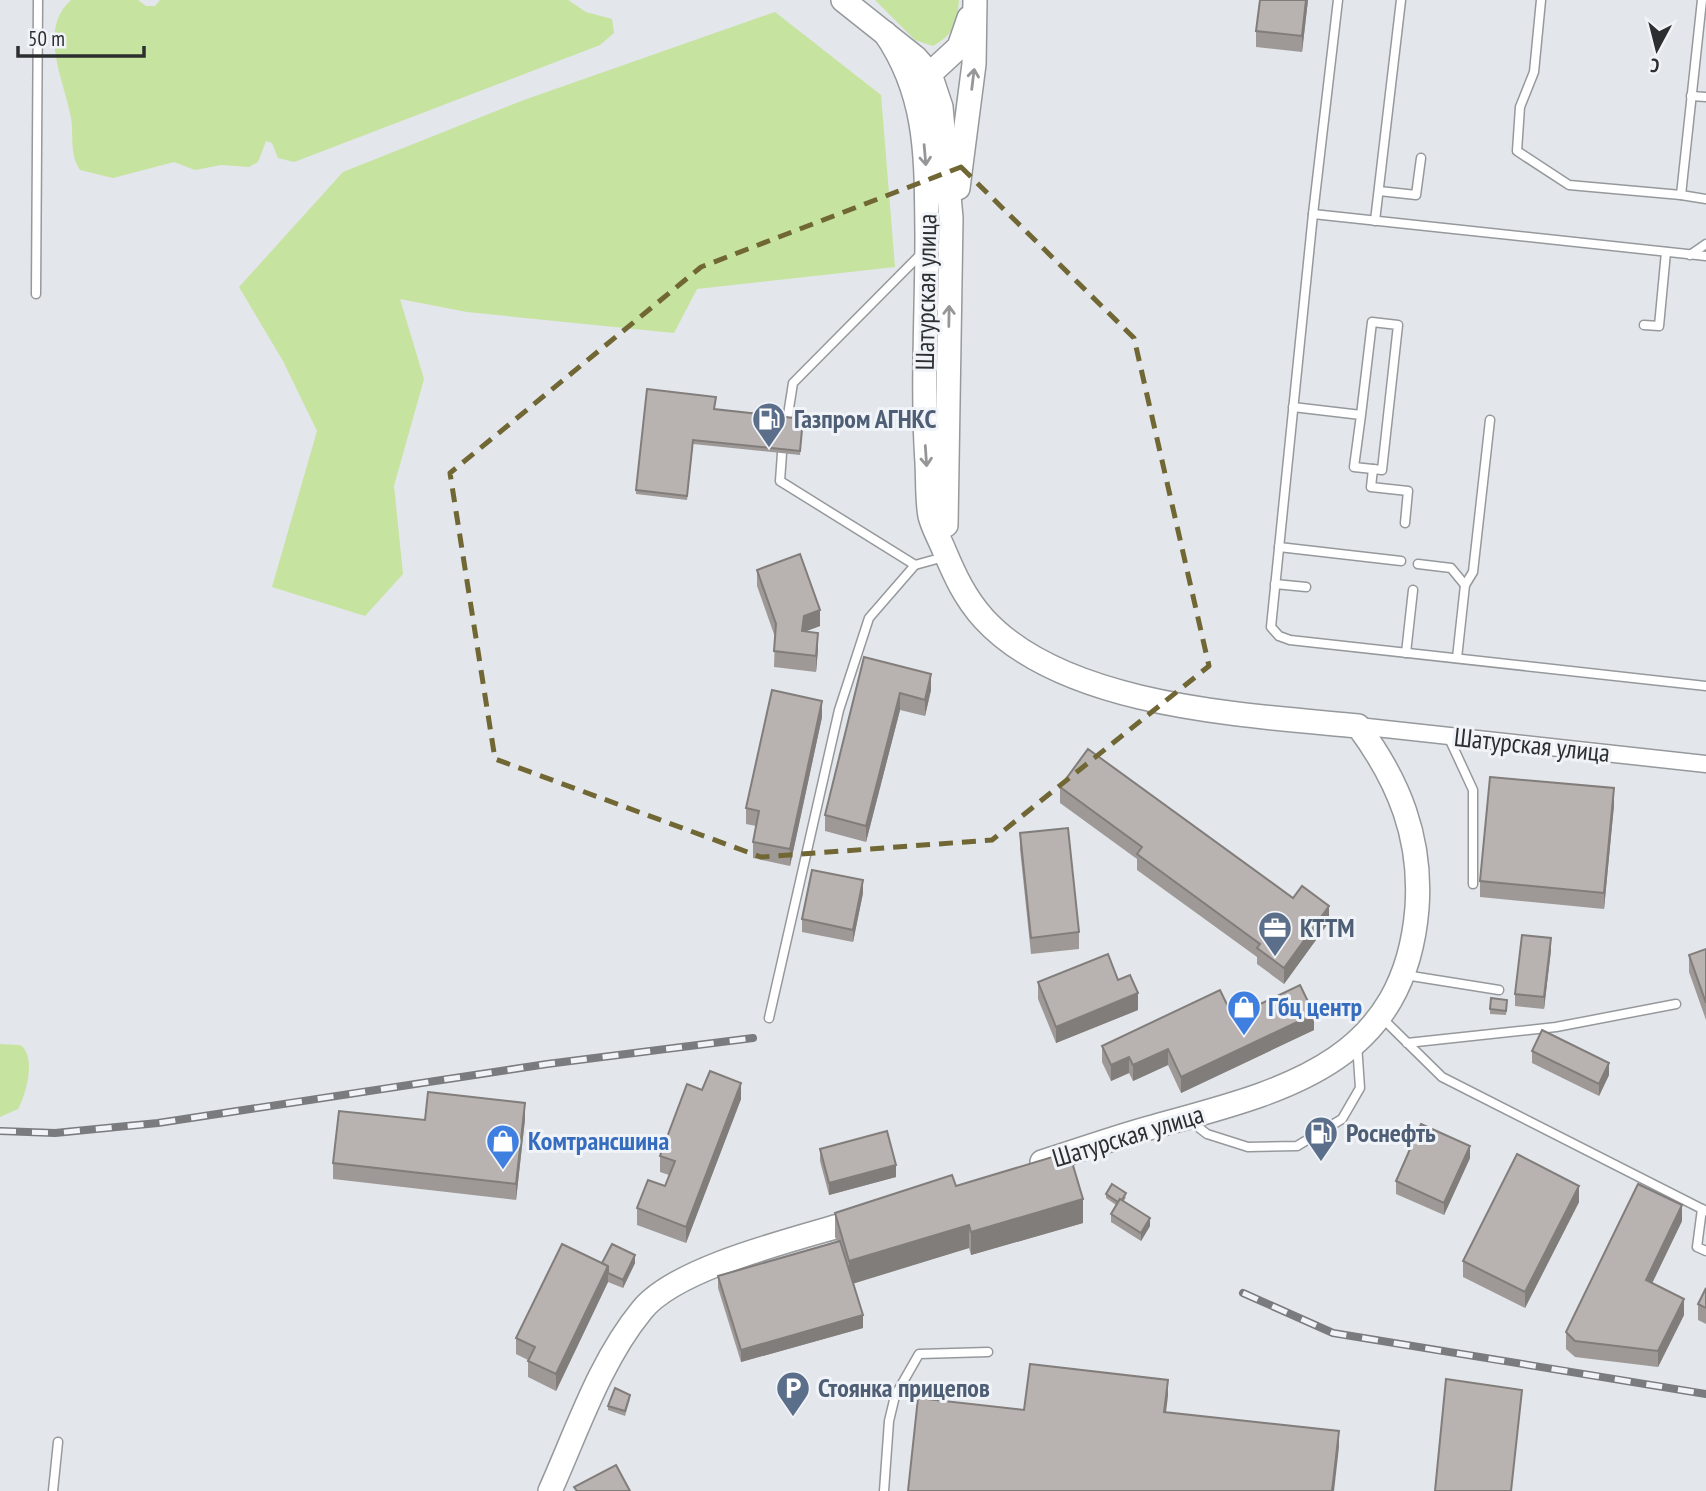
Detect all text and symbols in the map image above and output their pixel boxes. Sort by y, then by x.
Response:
scale bar [18,14,144,58]
north arrow [1622,14,1692,84]
text: 50 m [28,25,65,52]
text: С [1649,53,1661,78]
one-way arrow [966,68,979,90]
one-way arrow [919,143,932,165]
street label: Шатурская улица [908,213,943,371]
one-way arrow [942,305,955,328]
fuel station icon: Газпром АГНКС [750,400,788,449]
place label: Газпром АГНКС [794,402,936,435]
one-way arrow [920,444,933,467]
street label: Шатурская улица [1453,720,1612,769]
office icon: КТТМ [1256,909,1294,958]
place label: КТТМ [1300,911,1355,944]
shop icon: Гбц центр [1225,988,1263,1037]
place label: Гбц центр [1268,990,1362,1023]
street label: Шатурская улица [1048,1097,1207,1174]
fuel station icon: Роснефть [1302,1114,1340,1163]
place label: Роснефть [1346,1116,1436,1149]
shop icon: Комтрансшина [484,1122,522,1171]
place label: Комтрансшина [528,1124,669,1157]
parking icon: Стоянка прицепов [774,1369,812,1418]
place label: Стоянка прицепов [818,1371,990,1404]

